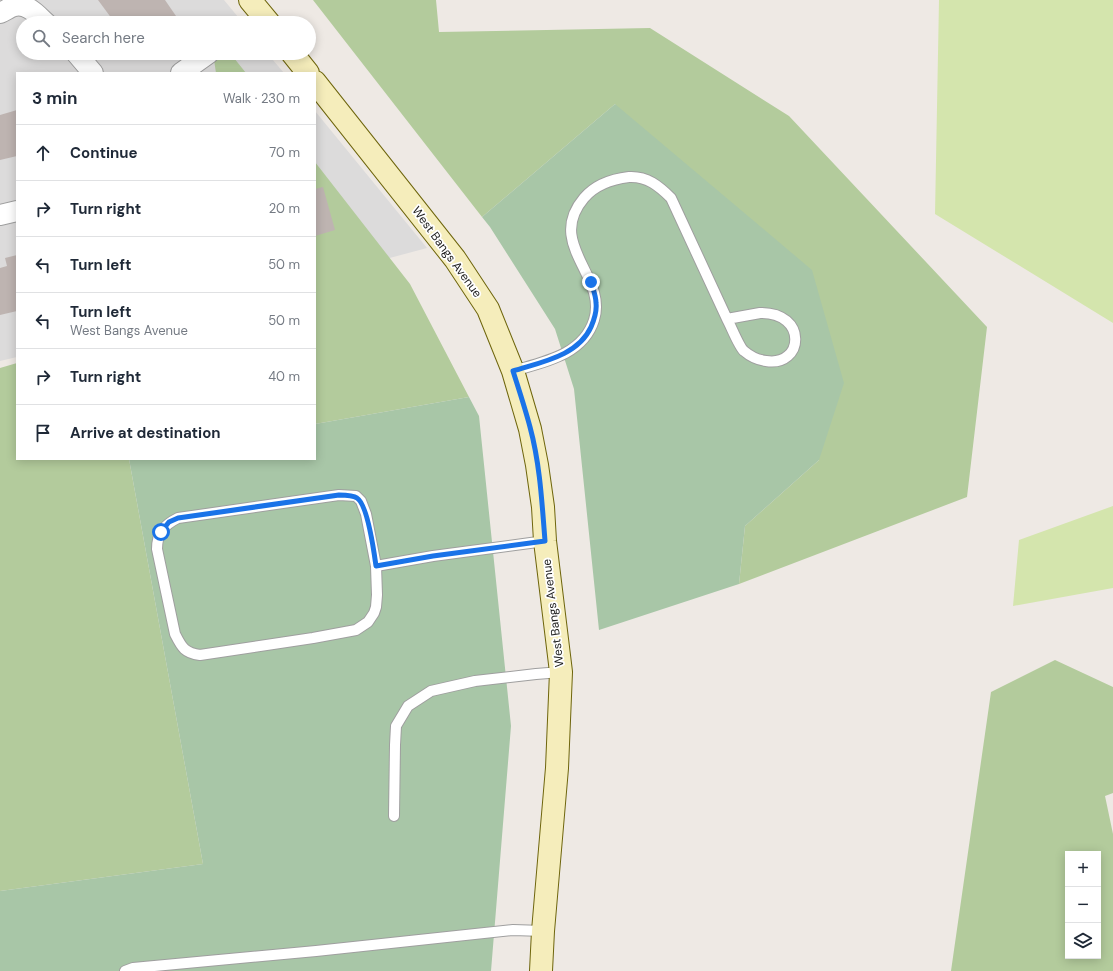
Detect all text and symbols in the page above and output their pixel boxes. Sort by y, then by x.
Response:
search box [16,16,316,60]
icon: search [30,27,52,49]
text: Search here [62,28,145,48]
text: 3 min [32,87,77,109]
text: Walk · 230 m [223,90,300,107]
icon: ahead [32,142,54,164]
text: Continue [70,143,138,163]
text: 70 m [269,144,300,161]
icon: right [32,198,54,220]
text: Turn right [70,199,141,219]
text: 20 m [269,200,300,217]
street label: West Bangs Avenue [409,203,486,301]
icon: left [32,254,54,276]
text: Turn left [70,255,131,275]
text: 50 m [268,256,300,273]
route end [582,273,600,291]
text: Turn left [70,302,131,322]
icon: left [32,310,54,332]
text: 50 m [268,312,300,329]
text: West Bangs Avenue [70,322,188,339]
icon: right [32,366,54,388]
text: Turn right [70,367,141,387]
text: 40 m [268,368,300,385]
icon: arrive [32,422,54,444]
text: Arrive at destination [70,423,221,443]
route start [152,523,170,541]
street label: West Bangs Avenue [538,558,568,668]
map controls [1065,851,1101,959]
button: + [1065,851,1101,887]
button: − [1065,887,1101,923]
button: layers [1065,923,1101,959]

